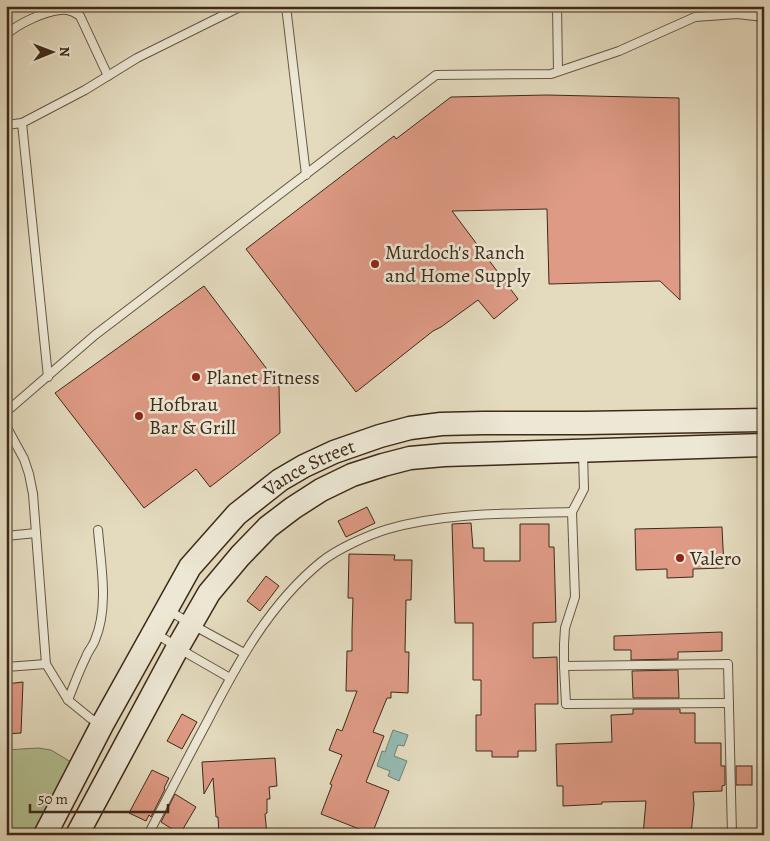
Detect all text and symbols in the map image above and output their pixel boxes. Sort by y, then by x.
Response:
north arrow [28,28,78,78]
text: N [55,47,74,57]
place label: Murdoch's Ranch and Home Supply [385,239,532,289]
marker: Murdoch's Ranch and Home Supply [369,258,381,270]
place label: Planet Fitness [206,364,320,391]
marker: Planet Fitness [190,371,202,383]
place label: Hofbrau Bar & Grill [149,391,236,441]
marker: Hofbrau Bar & Grill [133,410,145,422]
street label: Vance Street [256,432,359,503]
place label: Valero [689,545,741,572]
marker: Valero [674,552,686,564]
scale bar [30,781,168,813]
text: 50 m [38,789,68,809]

